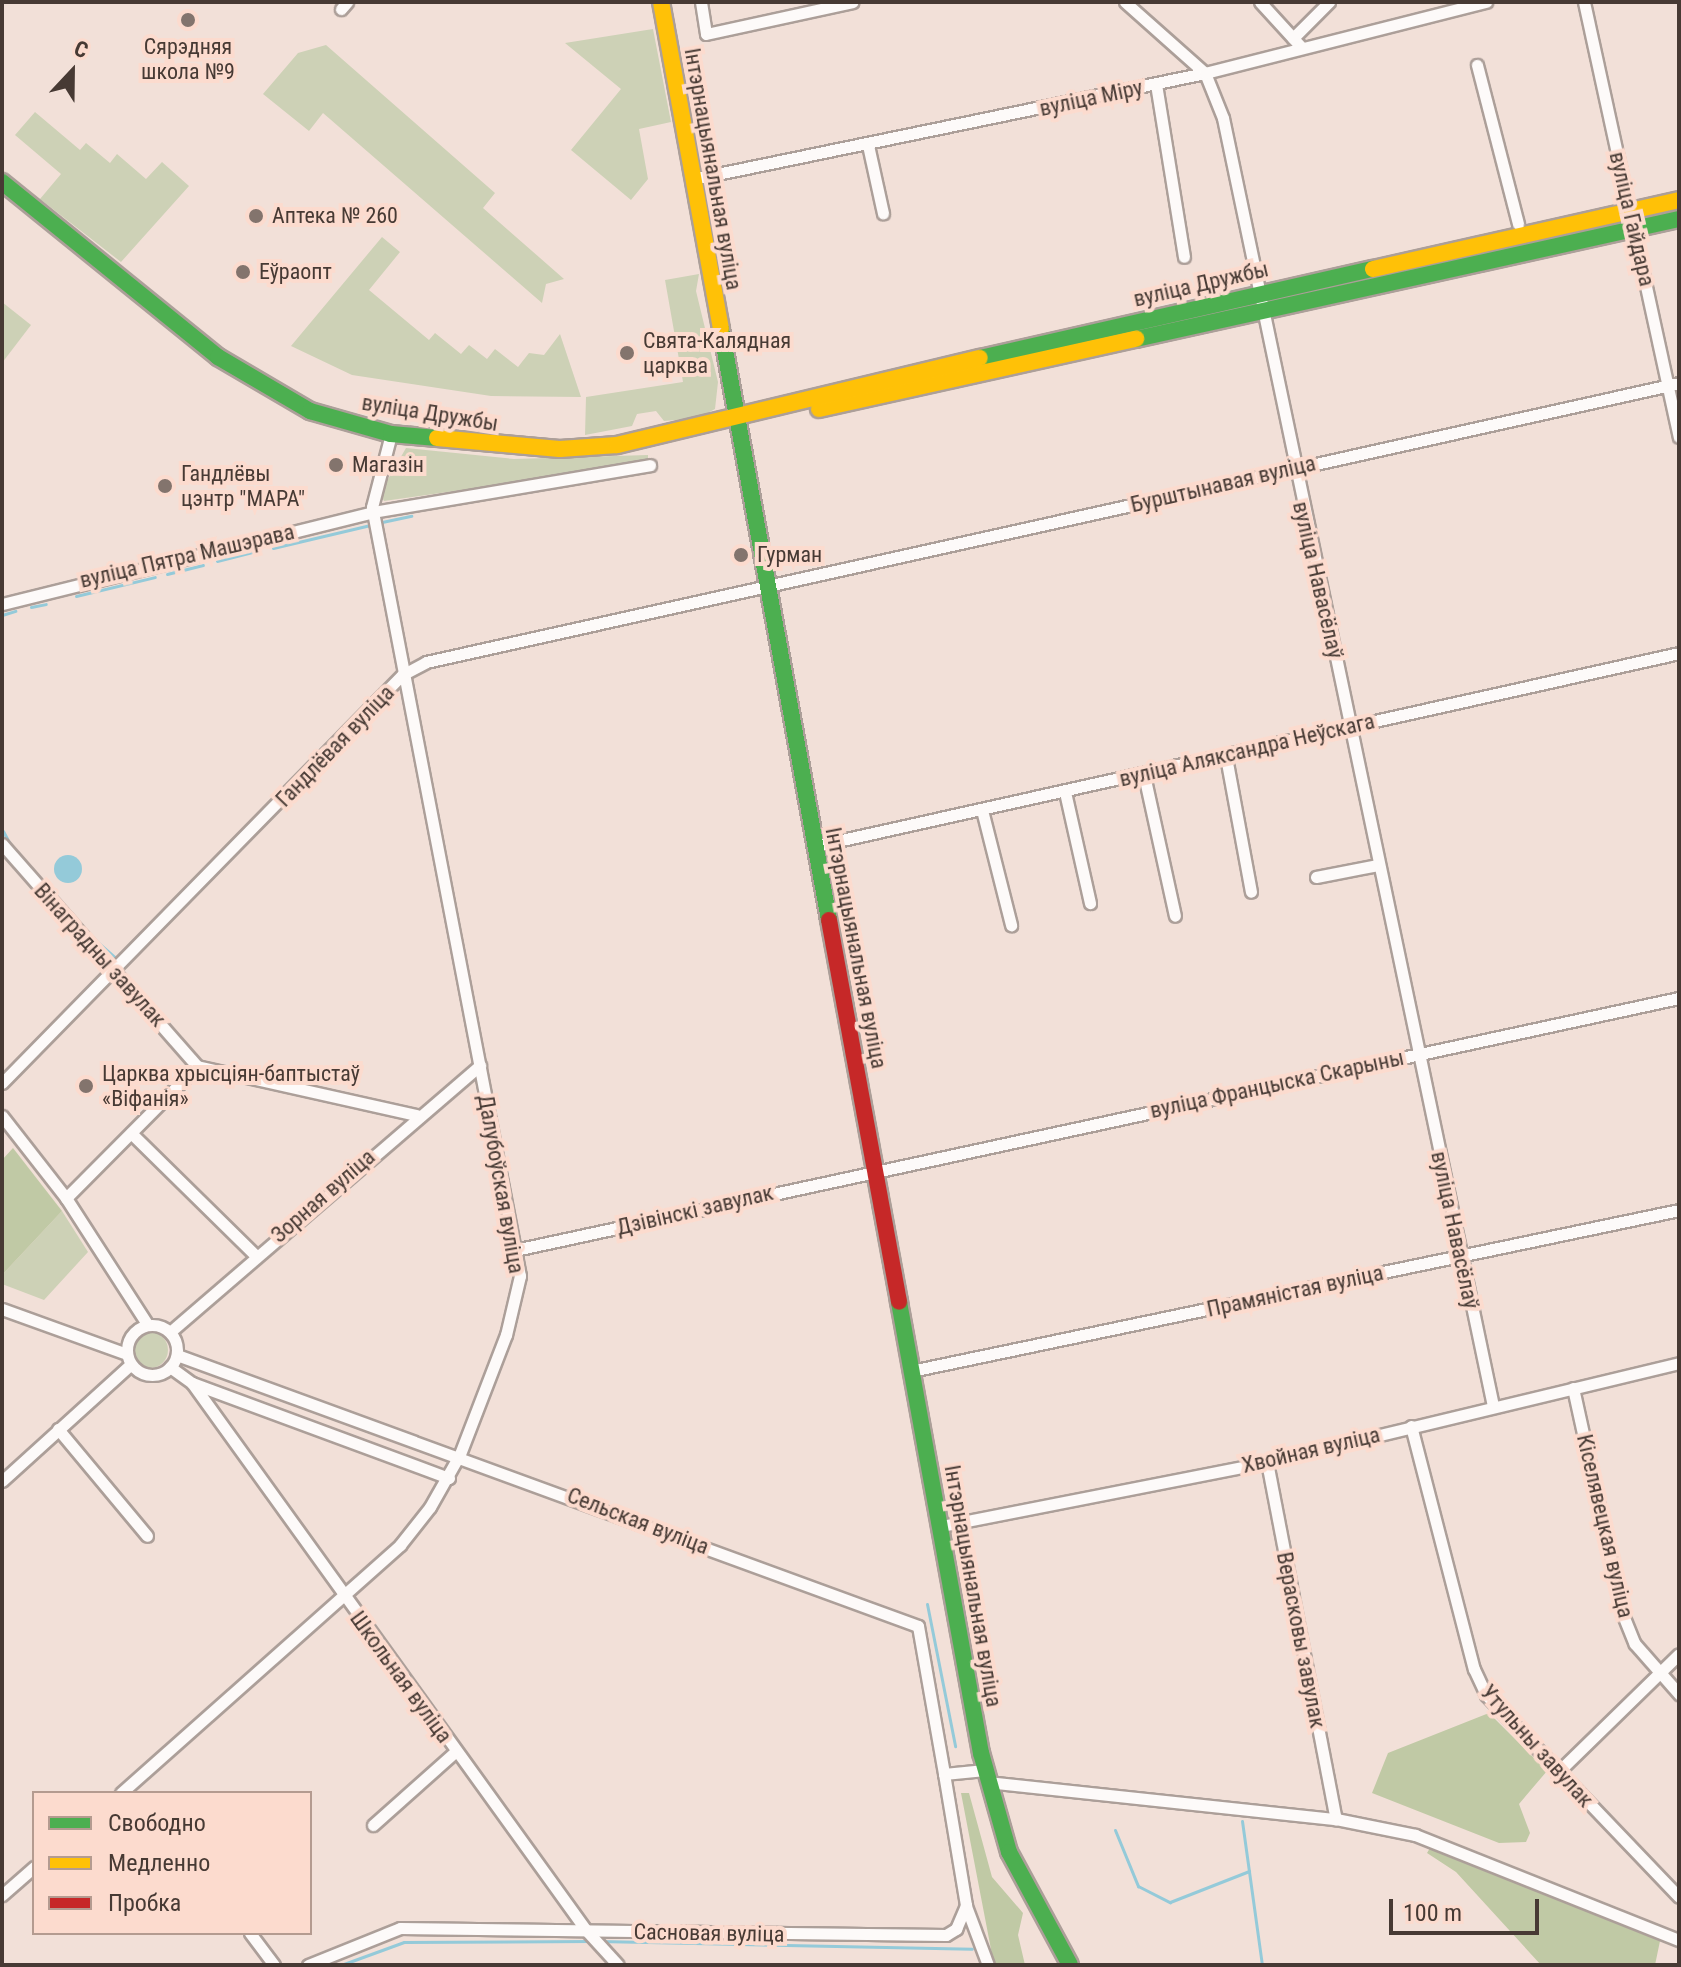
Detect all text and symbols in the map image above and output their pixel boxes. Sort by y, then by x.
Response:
marker: Сярэдняя школа №9 [179,11,197,29]
north arrow [32,32,112,112]
place label: Сярэдняя школа №9 [141,33,235,84]
text: С [71,35,92,63]
street label: Інтэрнацыянальная вуліца [679,46,747,292]
street label: вуліца Міру [1037,74,1145,122]
street label: вуліца Гайдара [1604,149,1660,289]
place label: Аптека № 260 [272,203,398,229]
marker: Аптека № 260 [247,207,265,225]
street label: вуліца Дружбы [1131,256,1271,312]
place label: Еўраопт [259,259,332,285]
marker: Еўраопт [234,263,252,281]
place label: Свята-Калядная царква [643,327,791,378]
marker: Свята-Калядная царква [618,344,636,362]
street label: вуліца Дружбы [360,389,500,437]
street label: Бурштынавая вуліца [1128,450,1318,518]
place label: Магазін [352,452,424,478]
marker: Магазін [327,456,345,474]
place label: Гандлёвы цэнтр "МАРА" [181,460,305,512]
marker: Гандлёвы цэнтр "МАРА" [156,477,174,495]
street label: вуліца Навасёлаў [1287,499,1349,661]
street label: вуліца Пятра Машэрава [77,518,297,594]
place label: Гурман [757,542,822,568]
marker: Гурман [732,546,750,564]
street label: Гандлёвая вуліца [270,680,400,812]
street label: вуліца Аляксандра Неўскага [1117,708,1377,792]
street label: Інтэрнацыянальная вуліца [820,825,892,1071]
street label: Вінаградны завулак [29,878,171,1032]
street label: вуліца Францыска Скарыны [1148,1044,1406,1124]
place label: Царква хрысціян-баптыстаў «Віфанія» [102,1060,360,1112]
marker: Царква хрысціян-баптыстаў «Віфанія» [77,1077,95,1095]
street label: Далубоўская вуліца [472,1093,530,1275]
street label: Зорная вуліца [266,1144,380,1248]
street label: вуліца Навасёлаў [1425,1149,1485,1311]
street label: Дзівінскі завулак [614,1179,776,1241]
street label: Прамяністая вуліца [1204,1259,1386,1323]
street label: Хвойная вуліца [1239,1421,1383,1479]
street label: Кіселявецкая вуліца [1571,1432,1639,1620]
street label: Інтэрнацыянальная вуліца [939,1463,1007,1709]
street label: Сельская вуліца [563,1482,713,1560]
street label: Верасковы завулак [1271,1550,1331,1730]
street label: Школьная вуліца [344,1606,458,1748]
street label: Утульны завулак [1475,1679,1599,1813]
legend [32,1791,312,1935]
text: Свободно [108,1809,206,1837]
text: Медленно [108,1849,210,1877]
scale bar [1393,1883,1543,1933]
text: Пробка [108,1889,181,1917]
text: 100 m [1403,1899,1462,1927]
street label: Сасновая вуліца [633,1918,785,1948]

